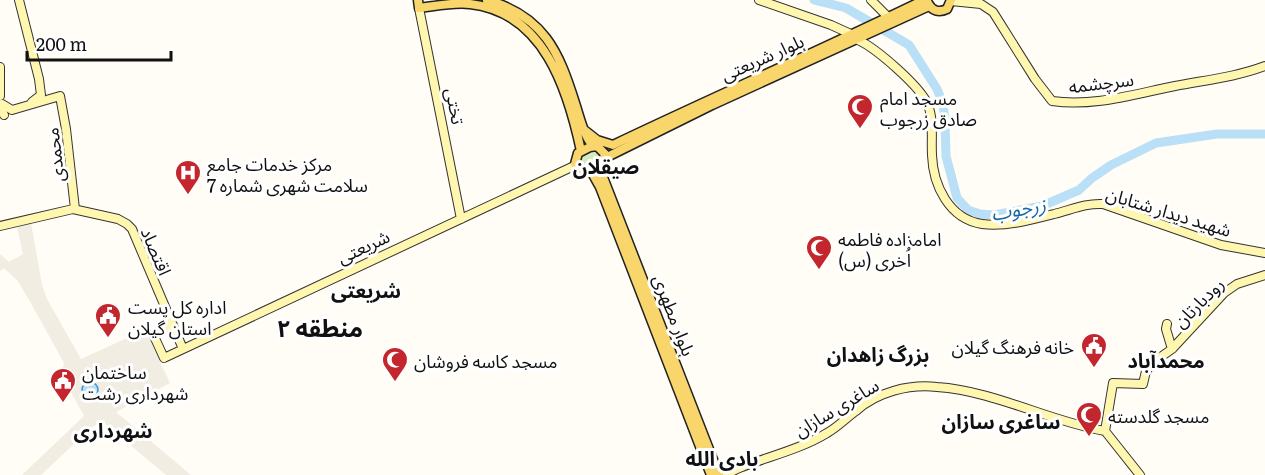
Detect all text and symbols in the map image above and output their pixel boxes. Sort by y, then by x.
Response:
scale bar [27,24,171,62]
street label: بلوار شریعتی [716,27,808,87]
text: 200 m [36,30,87,57]
street label: سرچشمه [1067,65,1135,99]
place label: مسجد امام صادق زرجوب [880,84,977,132]
street label: تختی [439,85,473,127]
mosque icon: مسجد امام صادق زرجوب [845,92,875,130]
street label: محمدی [37,126,71,184]
place label: مرکز خدمات جامع سلامت شهری شماره 7 [207,150,368,198]
district label: صیقلان [573,150,639,180]
hospital icon: مرکز خدمات جامع سلامت شهری شماره 7 [173,158,203,196]
street label: شهید دیدار شتابان [1103,179,1235,243]
water label: زرجوب [988,187,1048,227]
street label: شریعتی [332,222,394,270]
street label: اقتصاد [135,223,179,279]
place label: امامزاده فاطمه اُخری (س) [838,225,941,273]
mosque icon: امامزاده فاطمه اُخری (س) [804,233,834,271]
street label: بلوار مطهری [647,270,703,360]
street label: رودبارتان [1166,270,1230,334]
district label: شریعتی [331,274,401,304]
place label: اداره کل پست استان گیلان [128,293,226,341]
public building icon: اداره کل پست استان گیلان [93,301,123,339]
district label: منطقه ۲ [277,309,363,344]
public building icon: خانه فرهنگ گیلان [1079,331,1109,369]
place label: خانه فرهنگ گیلان [952,333,1074,360]
district label: بزرگ زاهدان [827,338,929,368]
district label: محمدآباد [1127,344,1205,374]
mosque icon: مسجد کاسه فروشان [380,345,410,383]
place label: مسجد کاسه فروشان [414,347,557,374]
place label: ساختمان شهرداری رشت [82,358,188,406]
public building icon: ساختمان شهرداری رشت [48,366,78,404]
street label: ساغری سازان [788,371,884,443]
mosque icon: مسجد گلدسته [1074,400,1104,438]
place label: مسجد گلدسته [1108,402,1209,429]
district label: ساغری سازان [941,405,1061,435]
district label: شهرداری [73,414,153,444]
district label: بادی الله [686,442,758,472]

